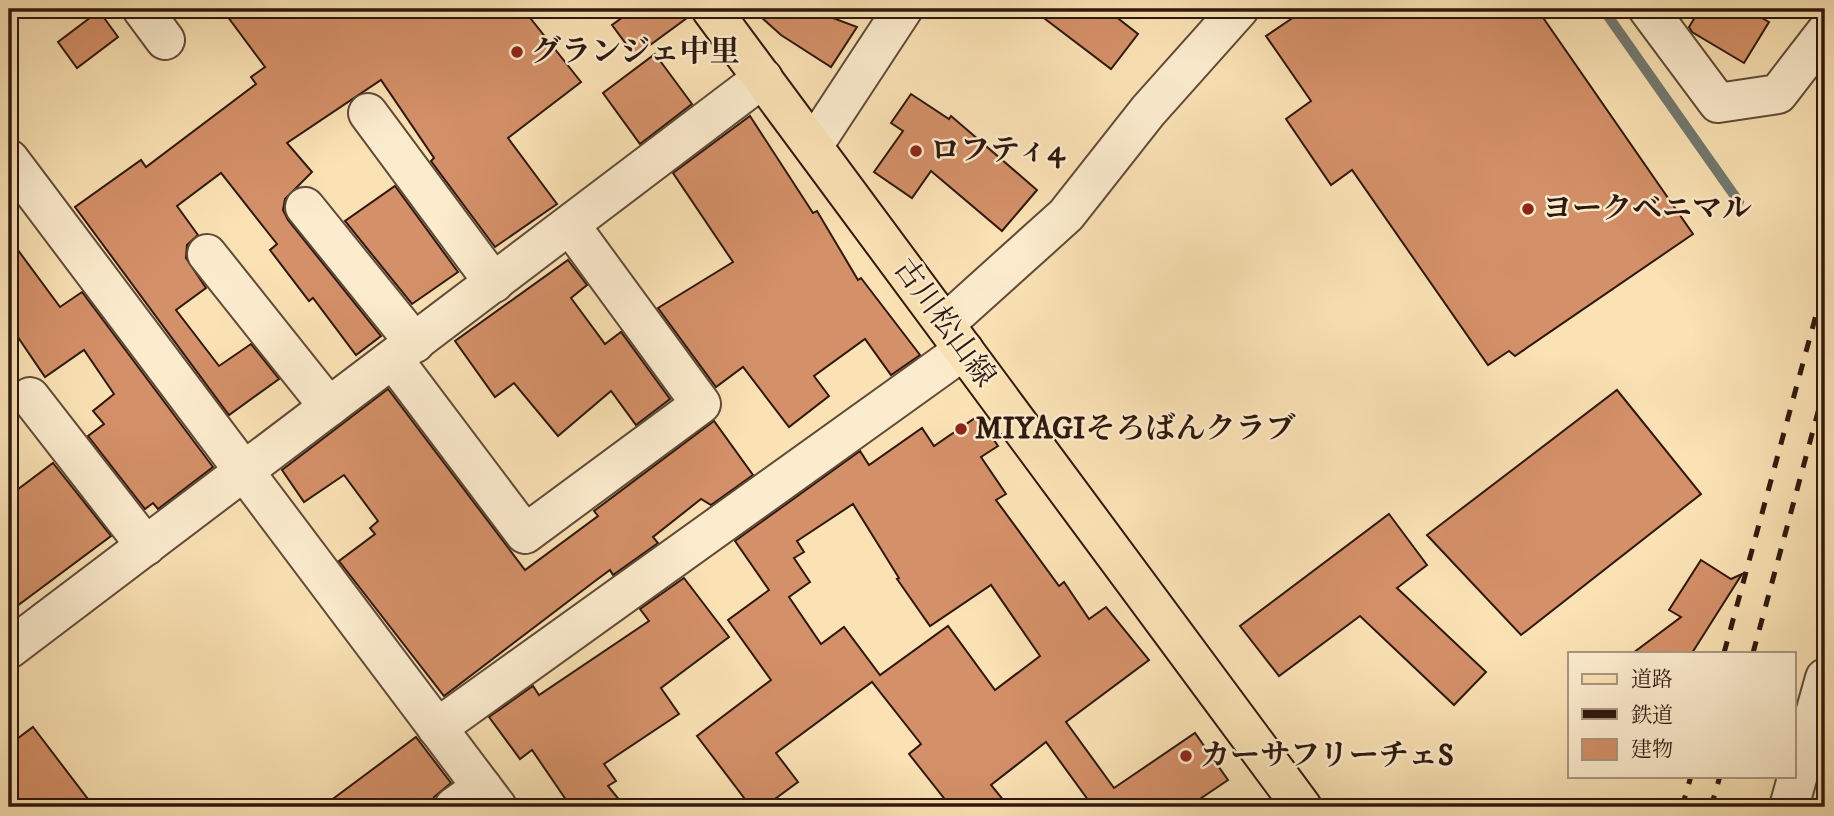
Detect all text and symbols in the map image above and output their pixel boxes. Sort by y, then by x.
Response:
place label: グランジェ中里 [531,34,740,71]
marker: グランジェ中里 [509,44,525,60]
place label: ロフティ4 [930,133,1067,170]
marker: ロフティ4 [908,143,924,159]
place label: ヨークベニマル [1542,191,1752,228]
marker: ヨークベニマル [1520,201,1536,217]
street label: 古川松山線 [885,251,1003,395]
place label: MIYAGIそろばんクラブ [975,411,1295,448]
marker: MIYAGIそろばんクラブ [953,421,969,437]
legend [1568,652,1796,778]
text: 道路 [1631,667,1673,693]
text: 鉄道 [1631,703,1673,729]
text: 建物 [1631,737,1673,763]
place label: カーサフリーチェS [1200,738,1454,775]
marker: カーサフリーチェS [1178,748,1194,764]

